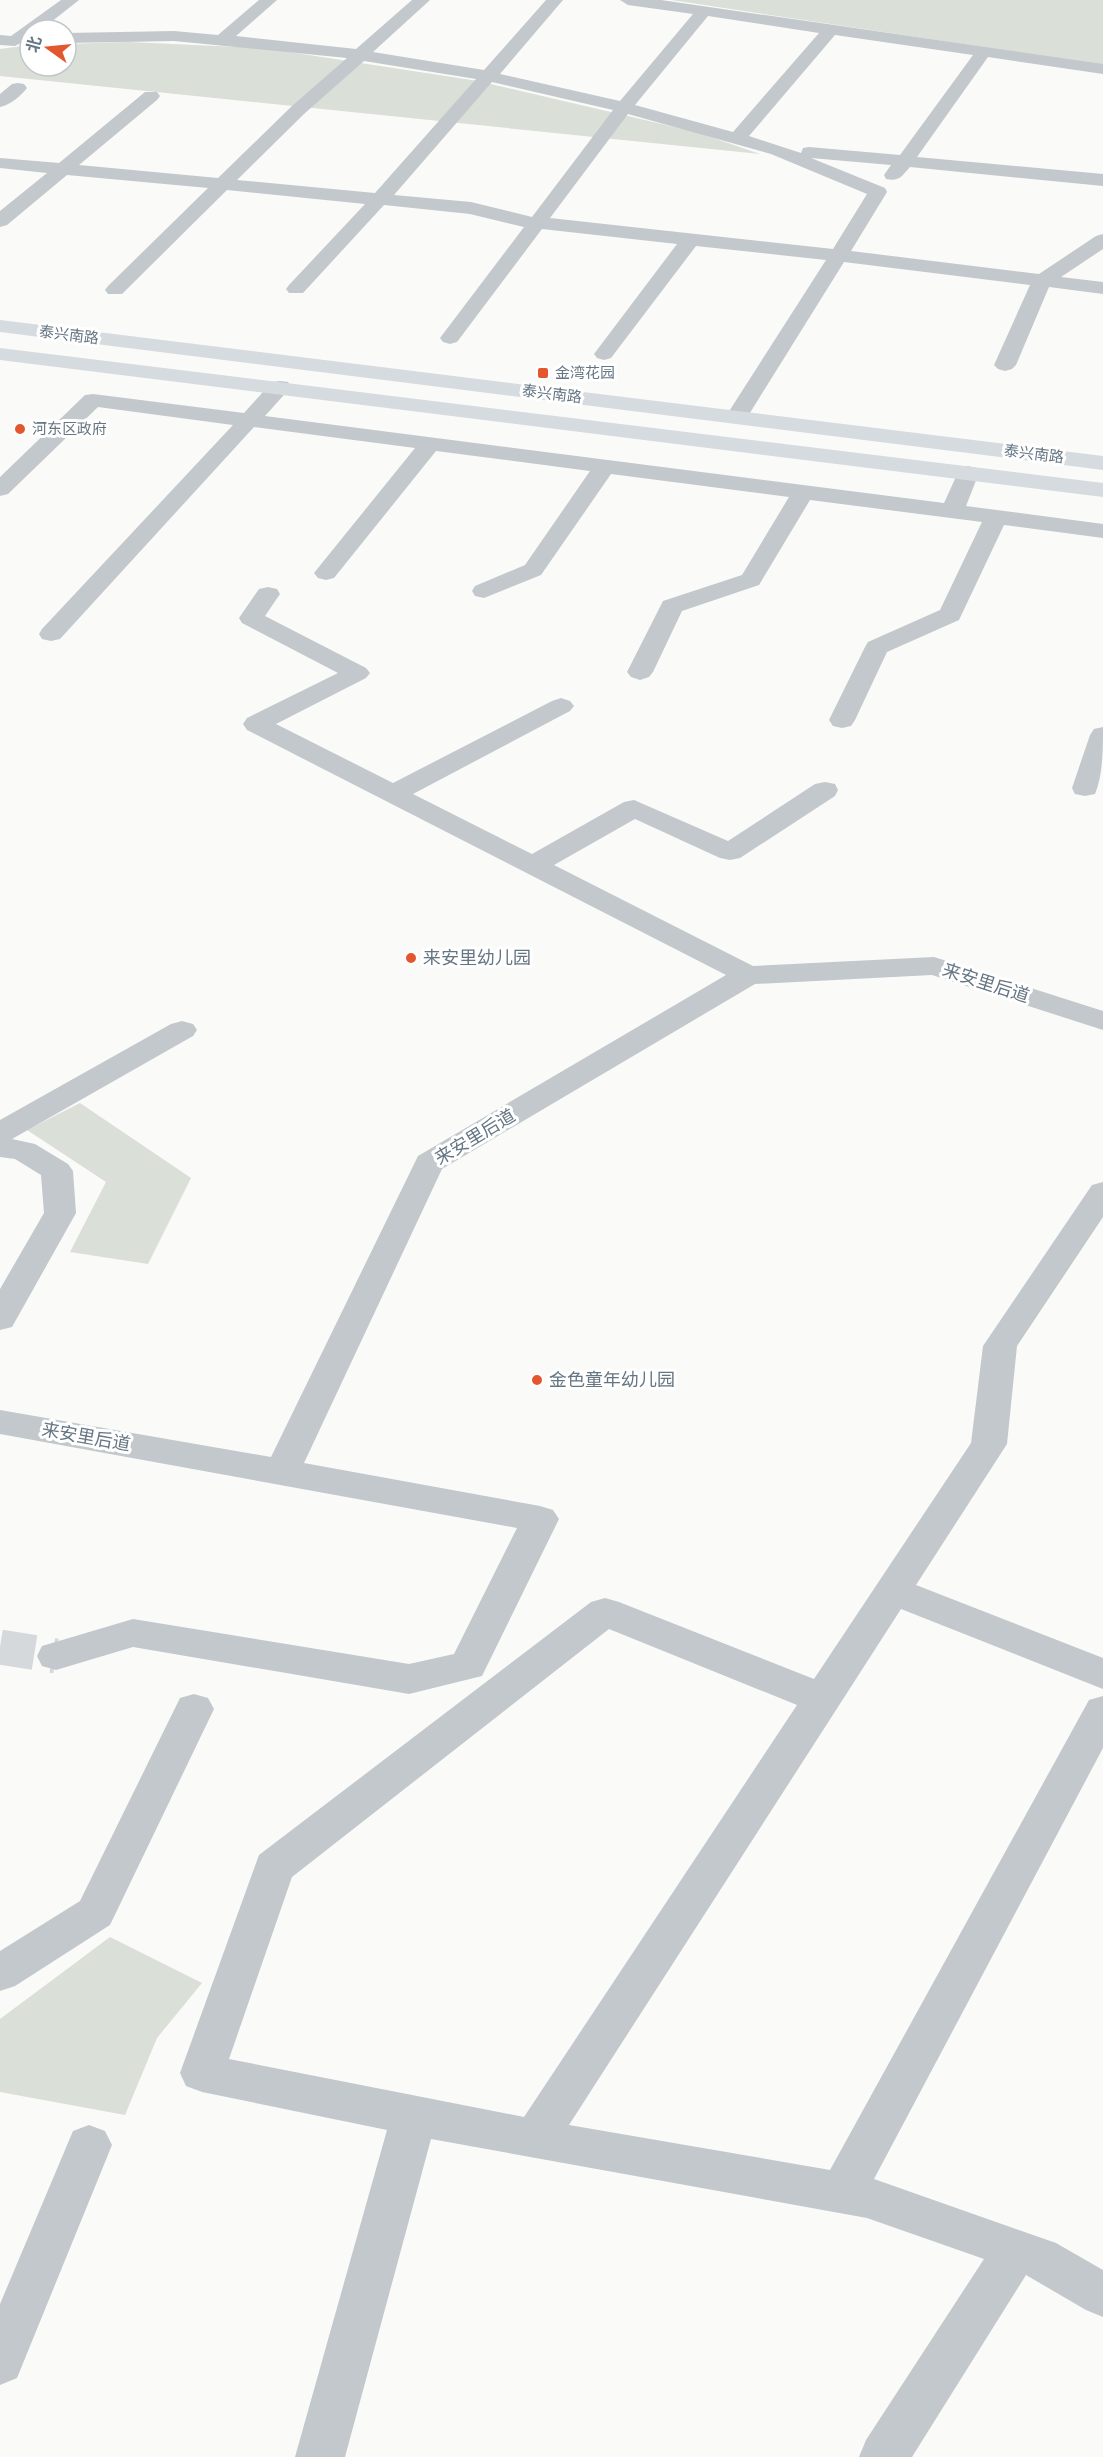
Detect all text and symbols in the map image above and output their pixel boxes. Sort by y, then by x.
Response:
north arrow [18,18,78,78]
text: 北 [23,34,45,54]
street label: 泰兴南路 [38,322,100,348]
place label: 金湾花园 [555,364,615,382]
marker: 金湾花园 [536,366,550,380]
street label: 泰兴南路 [521,381,583,407]
place label: 河东区政府 [32,420,107,438]
marker: 河东区政府 [13,422,27,436]
street label: 泰兴南路 [1003,441,1065,467]
place label: 来安里幼儿园 [423,947,531,969]
marker: 来安里幼儿园 [404,951,418,965]
street label: 来安里后道 [940,959,1032,1007]
street label: 来安里后道 [431,1104,519,1170]
place label: 金色童年幼儿园 [549,1369,675,1391]
marker: 金色童年幼儿园 [530,1373,544,1387]
street label: 来安里后道 [40,1418,132,1456]

